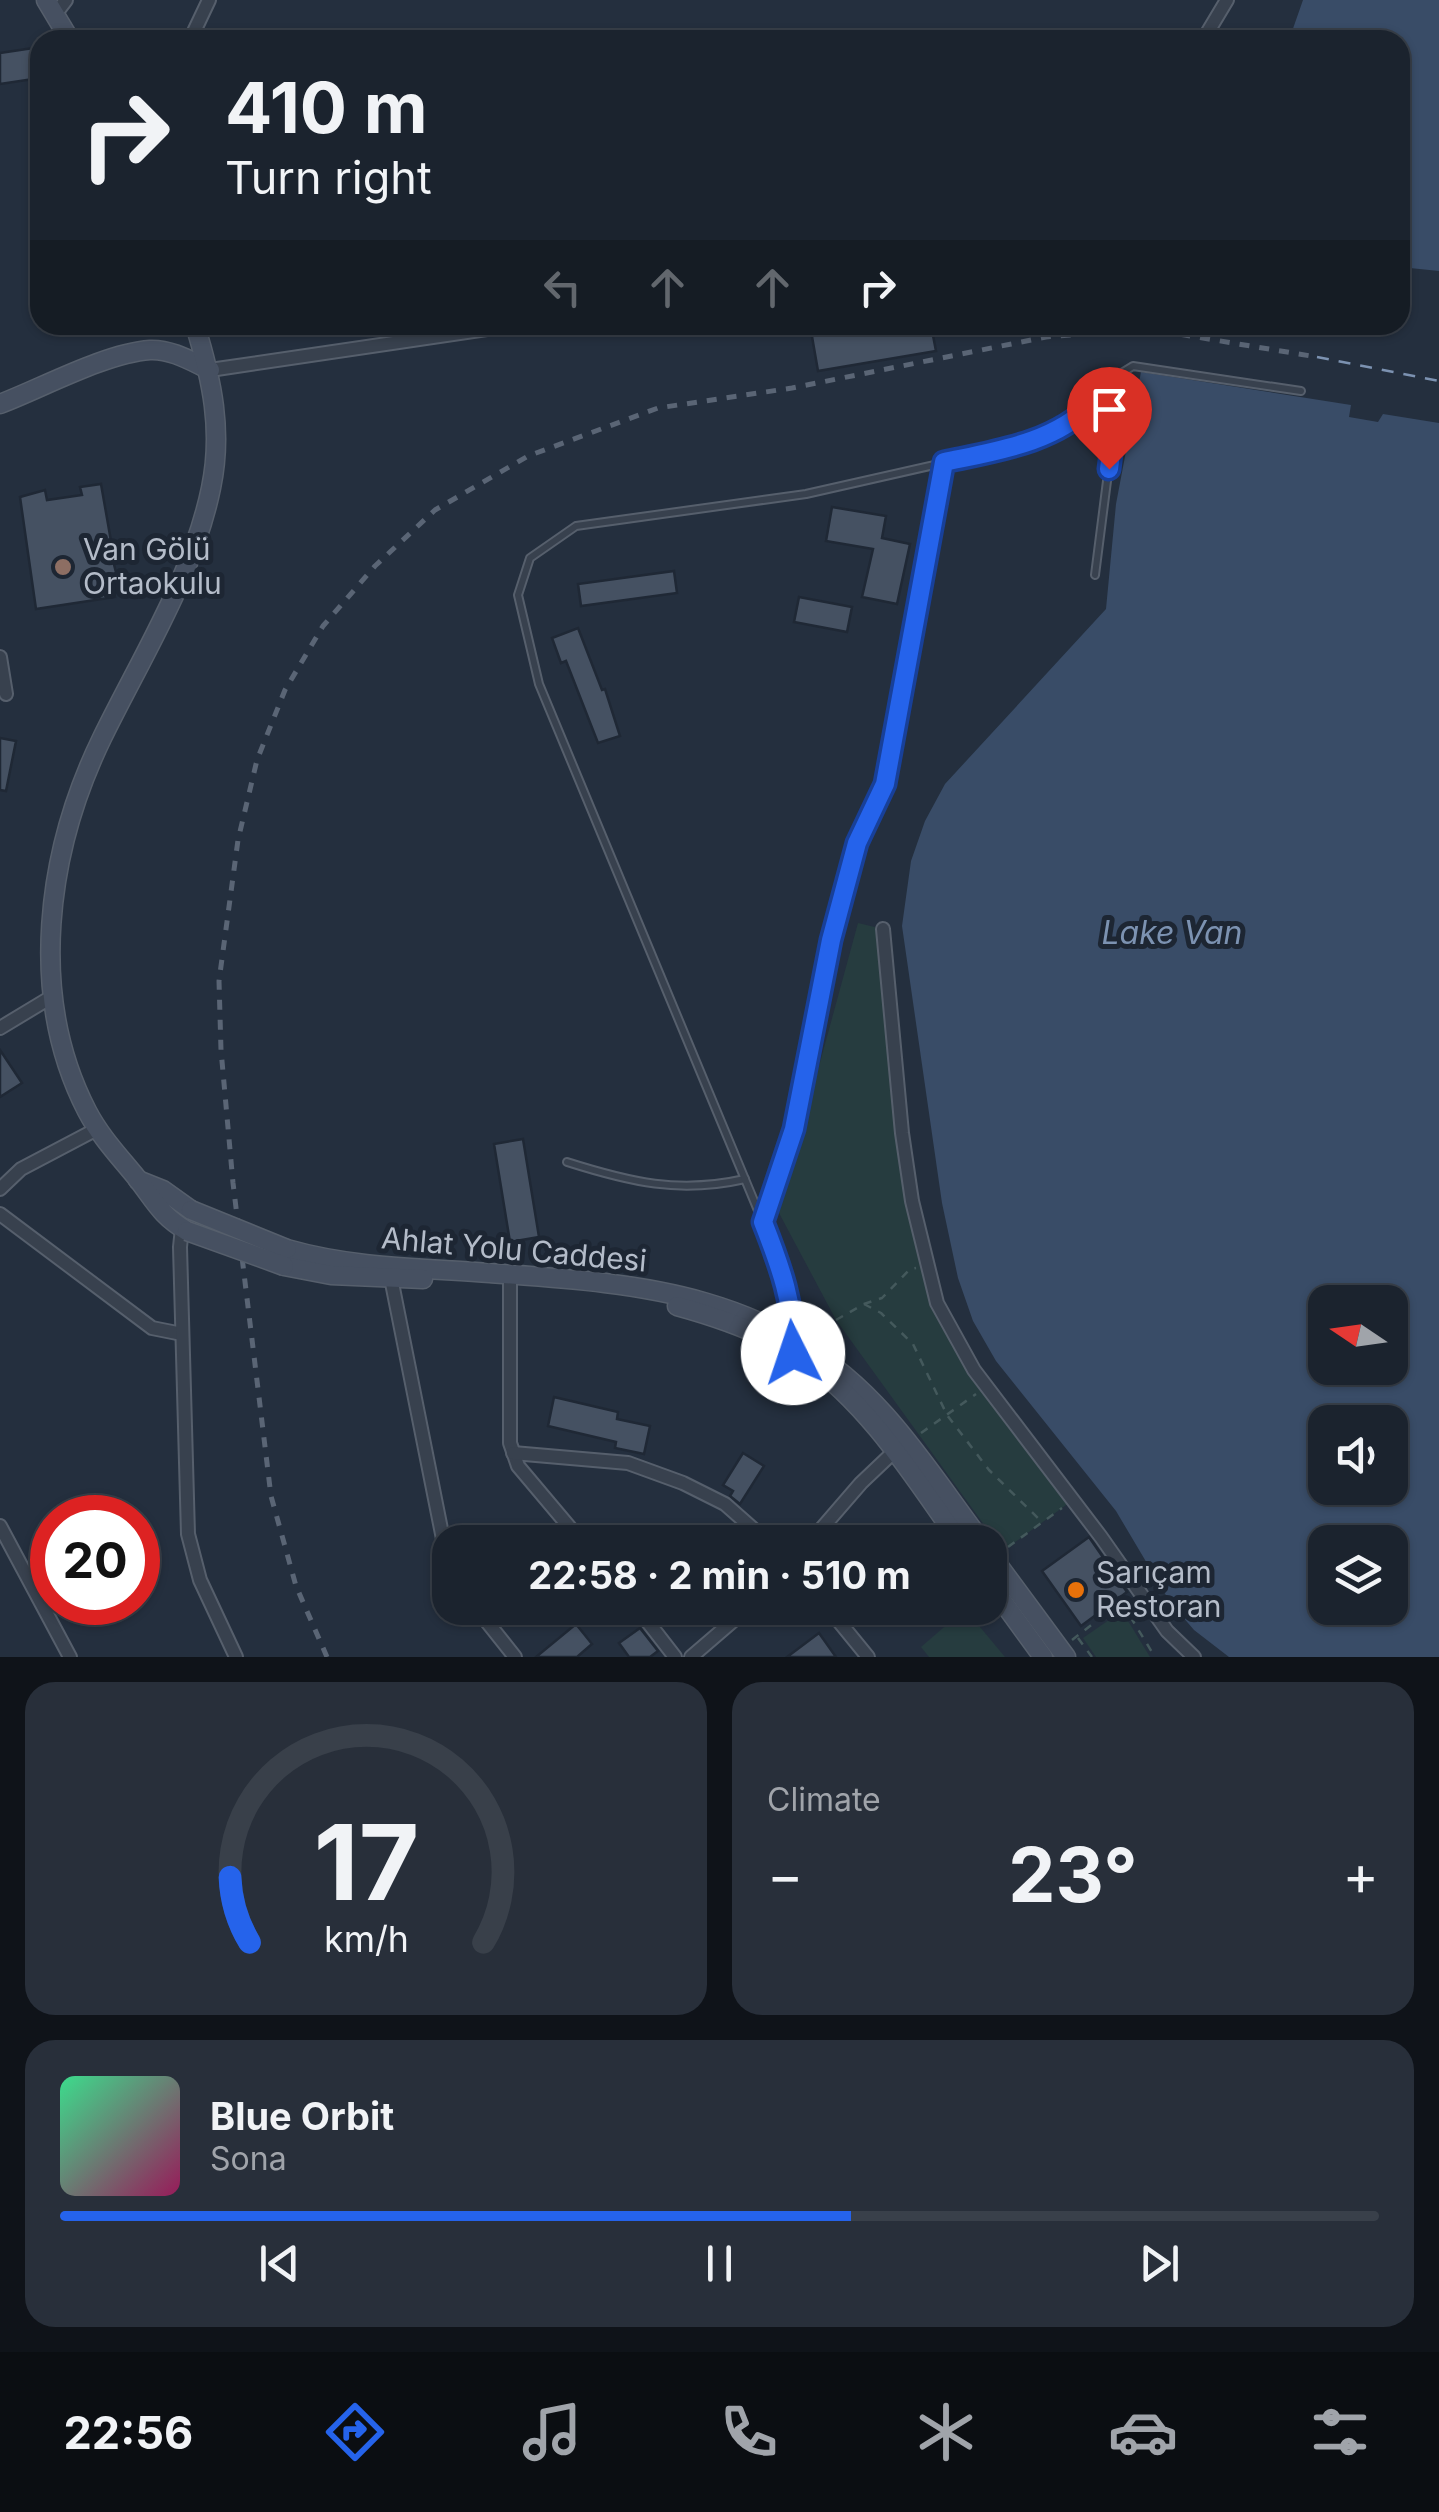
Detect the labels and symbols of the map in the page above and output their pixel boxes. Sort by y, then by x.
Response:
pin [1067,367,1152,470]
place label: Van Gölü Ortaokulu [83,531,222,601]
marker: Van Gölü Ortaokulu [52,556,74,578]
water label: Lake Van [1101,913,1243,952]
street label: Ahlat Yolu Caddesi [380,1219,648,1279]
north arrow [1308,1285,1408,1385]
position arrow [741,1301,845,1405]
speed limit sign: 20 [30,1495,160,1625]
place label: Sarıçam Restoran [1096,1554,1222,1624]
marker: Sarıçam Restoran [1065,1579,1087,1601]

